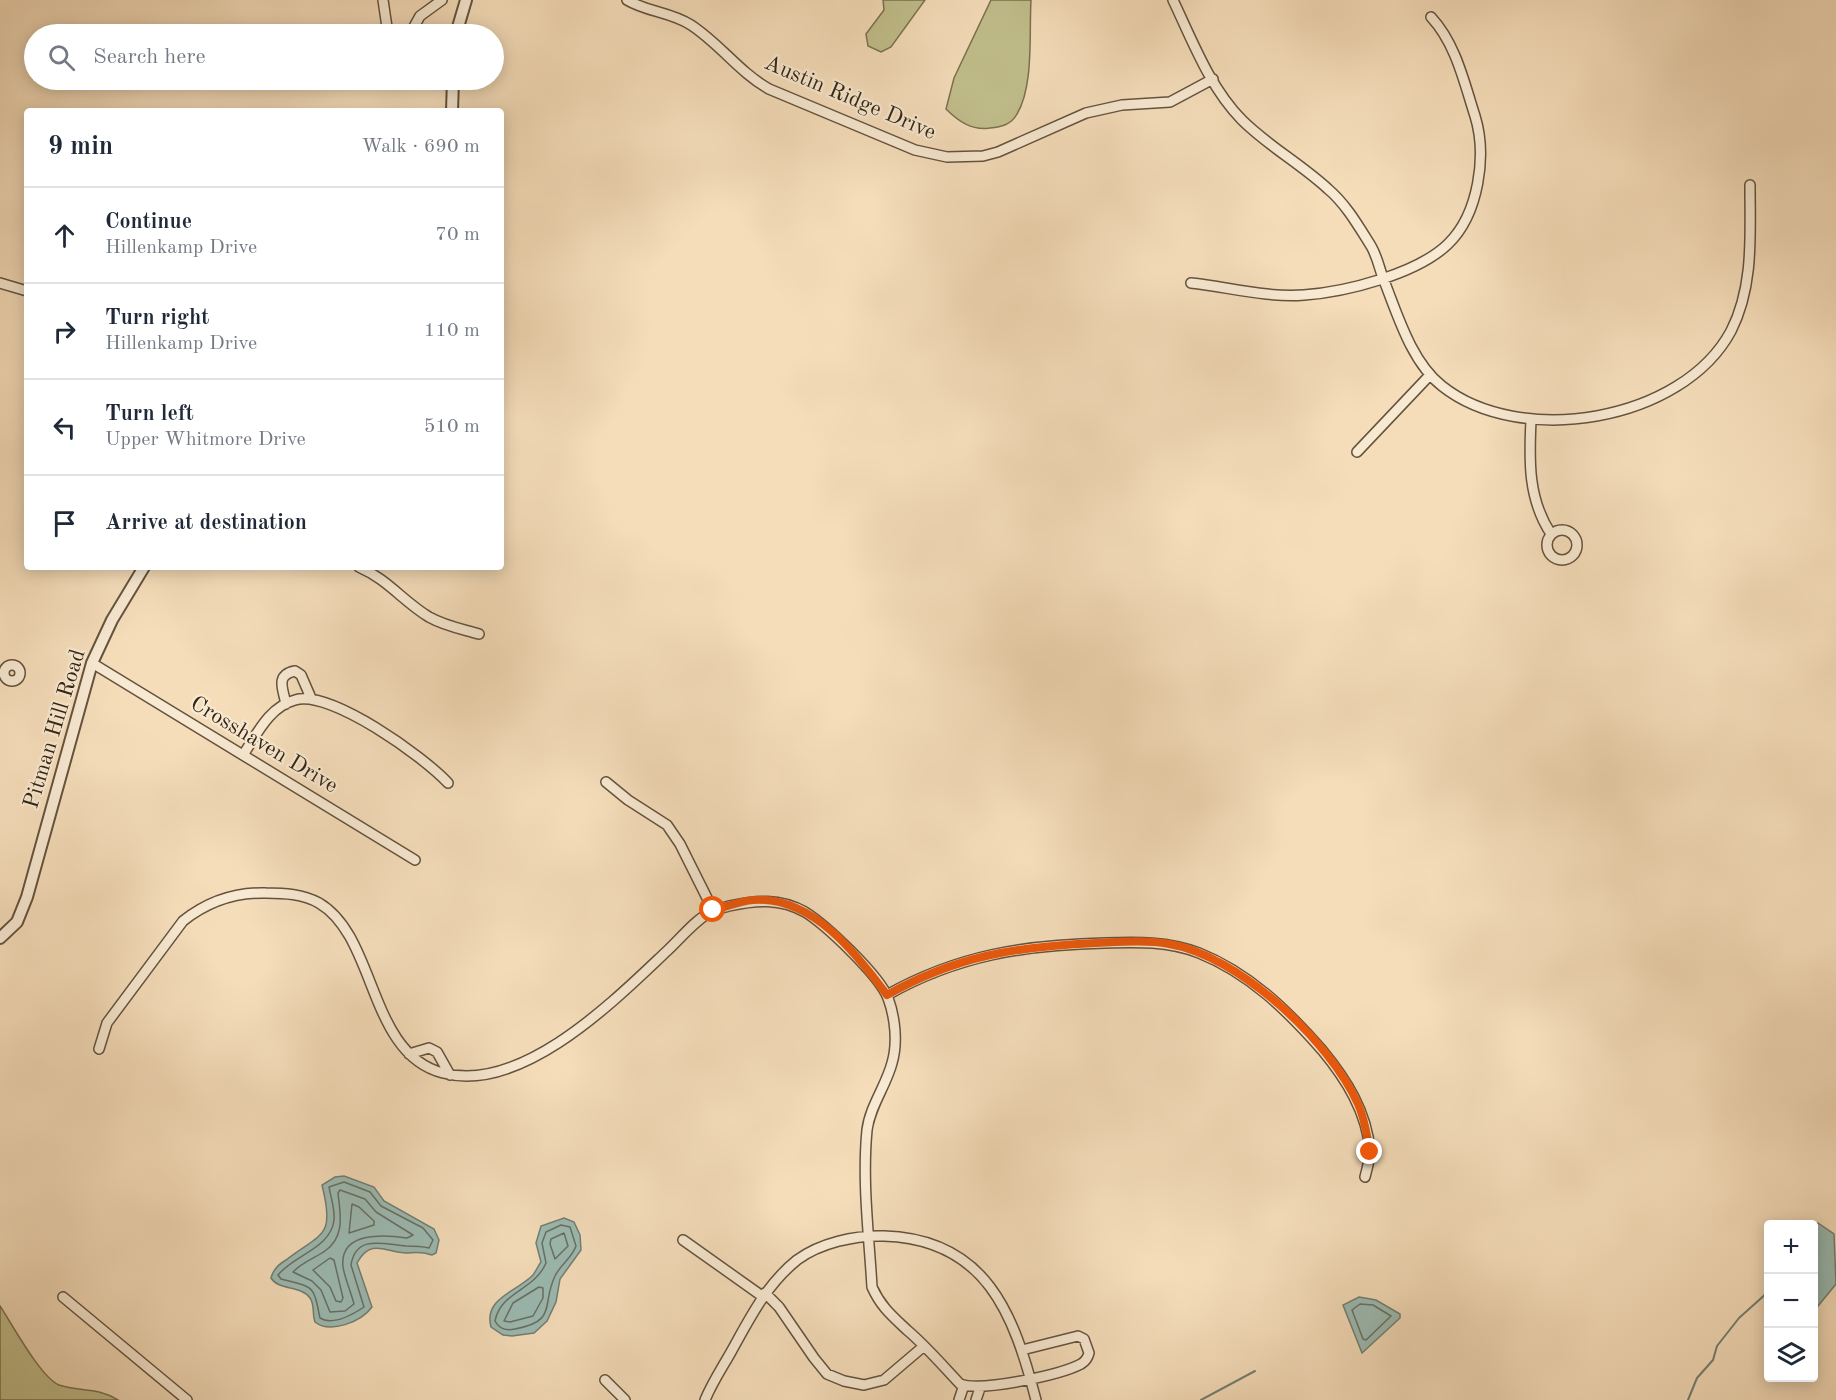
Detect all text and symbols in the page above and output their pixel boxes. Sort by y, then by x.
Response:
search box [24,24,504,90]
icon: search [45,41,78,74]
text: Search here [93,46,206,68]
street label: Austin Ridge Drive [761,52,939,144]
text: 9 min [48,134,113,160]
text: Walk · 690 m [361,137,480,157]
text: Continue [105,211,192,233]
icon: ahead [48,219,81,252]
text: 70 m [435,225,480,245]
text: Hillenkamp Drive [105,238,257,258]
text: Turn right [105,307,209,329]
icon: right [48,315,81,348]
text: 110 m [424,321,480,341]
text: Hillenkamp Drive [105,334,257,354]
text: Turn left [105,403,194,425]
icon: left [48,411,81,444]
text: 510 m [424,417,480,437]
text: Upper Whitmore Drive [105,430,306,450]
icon: arrive [48,507,81,540]
text: Arrive at destination [105,512,307,534]
street label: Pitman Hill Road [20,647,90,811]
street label: Crosshaven Drive [187,692,341,798]
route start [699,896,725,922]
route end [1356,1138,1382,1164]
map controls [1764,1220,1818,1382]
button: + [1764,1220,1818,1274]
button: − [1764,1274,1818,1328]
button: layers [1764,1328,1818,1382]

